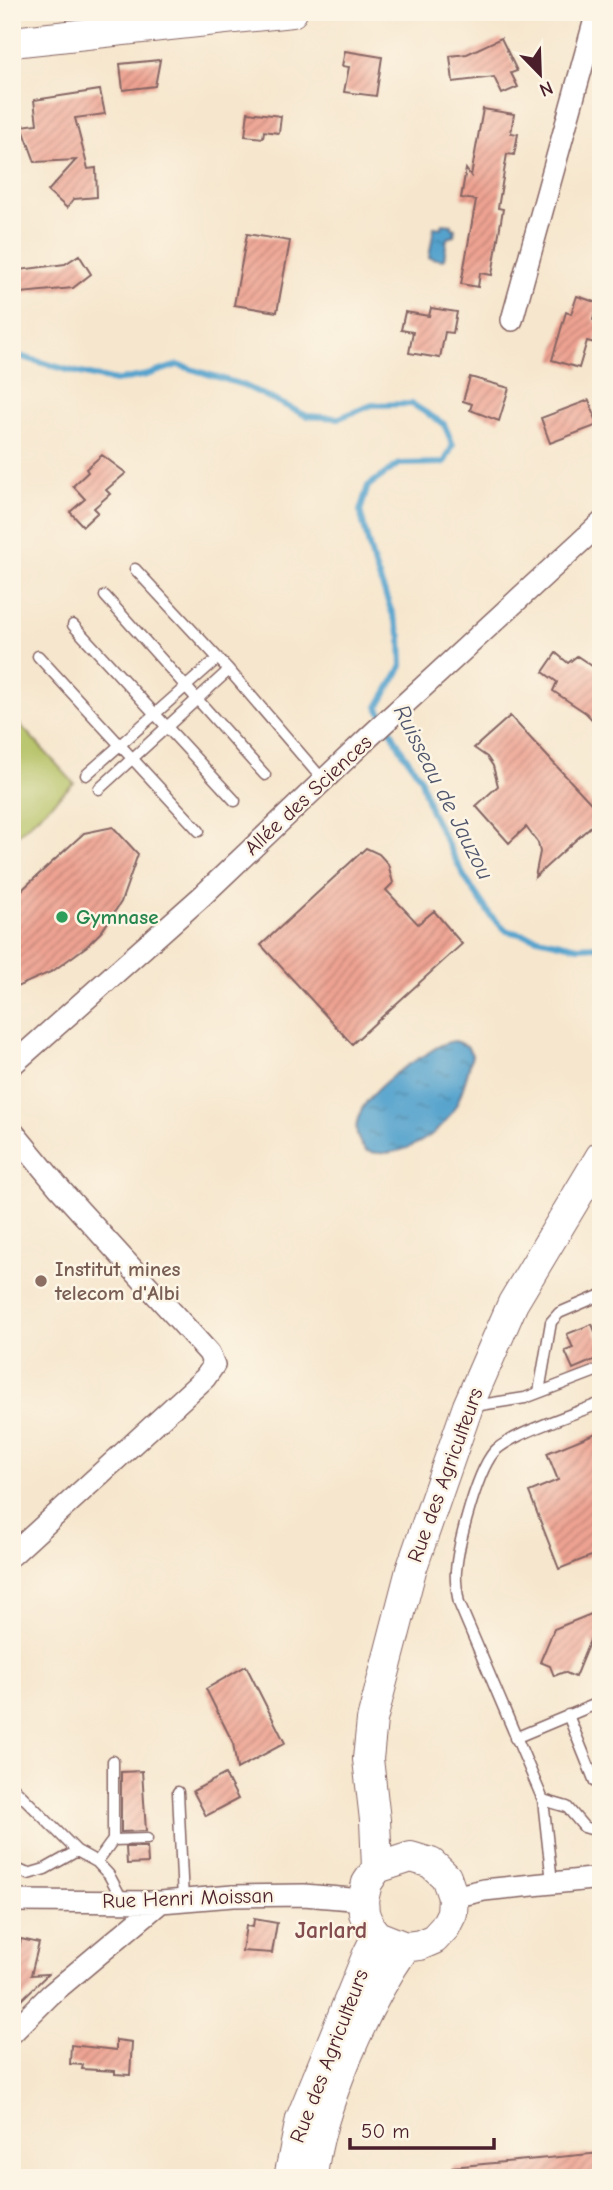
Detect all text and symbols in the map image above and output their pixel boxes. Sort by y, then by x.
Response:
north arrow [504,38,574,108]
text: N [536,76,556,101]
water label: Ruisseau de Jauzou [388,700,499,884]
street label: Allée des Sciences [240,730,376,860]
place label: Gymnase [76,905,158,929]
marker: Gymnase [54,909,70,925]
place label: Institut mines telecom d'Albi [54,1257,180,1305]
marker: Institut mines telecom d'Albi [33,1273,49,1289]
street label: Rue des Agriculteurs [402,1385,488,1565]
street label: Rue Henri Moissan [102,1883,274,1913]
district label: Jarlard [295,1916,367,1944]
street label: Rue des Agriculteurs [285,1966,373,2146]
scale bar [350,2106,494,2150]
text: 50 m [361,2119,410,2143]

